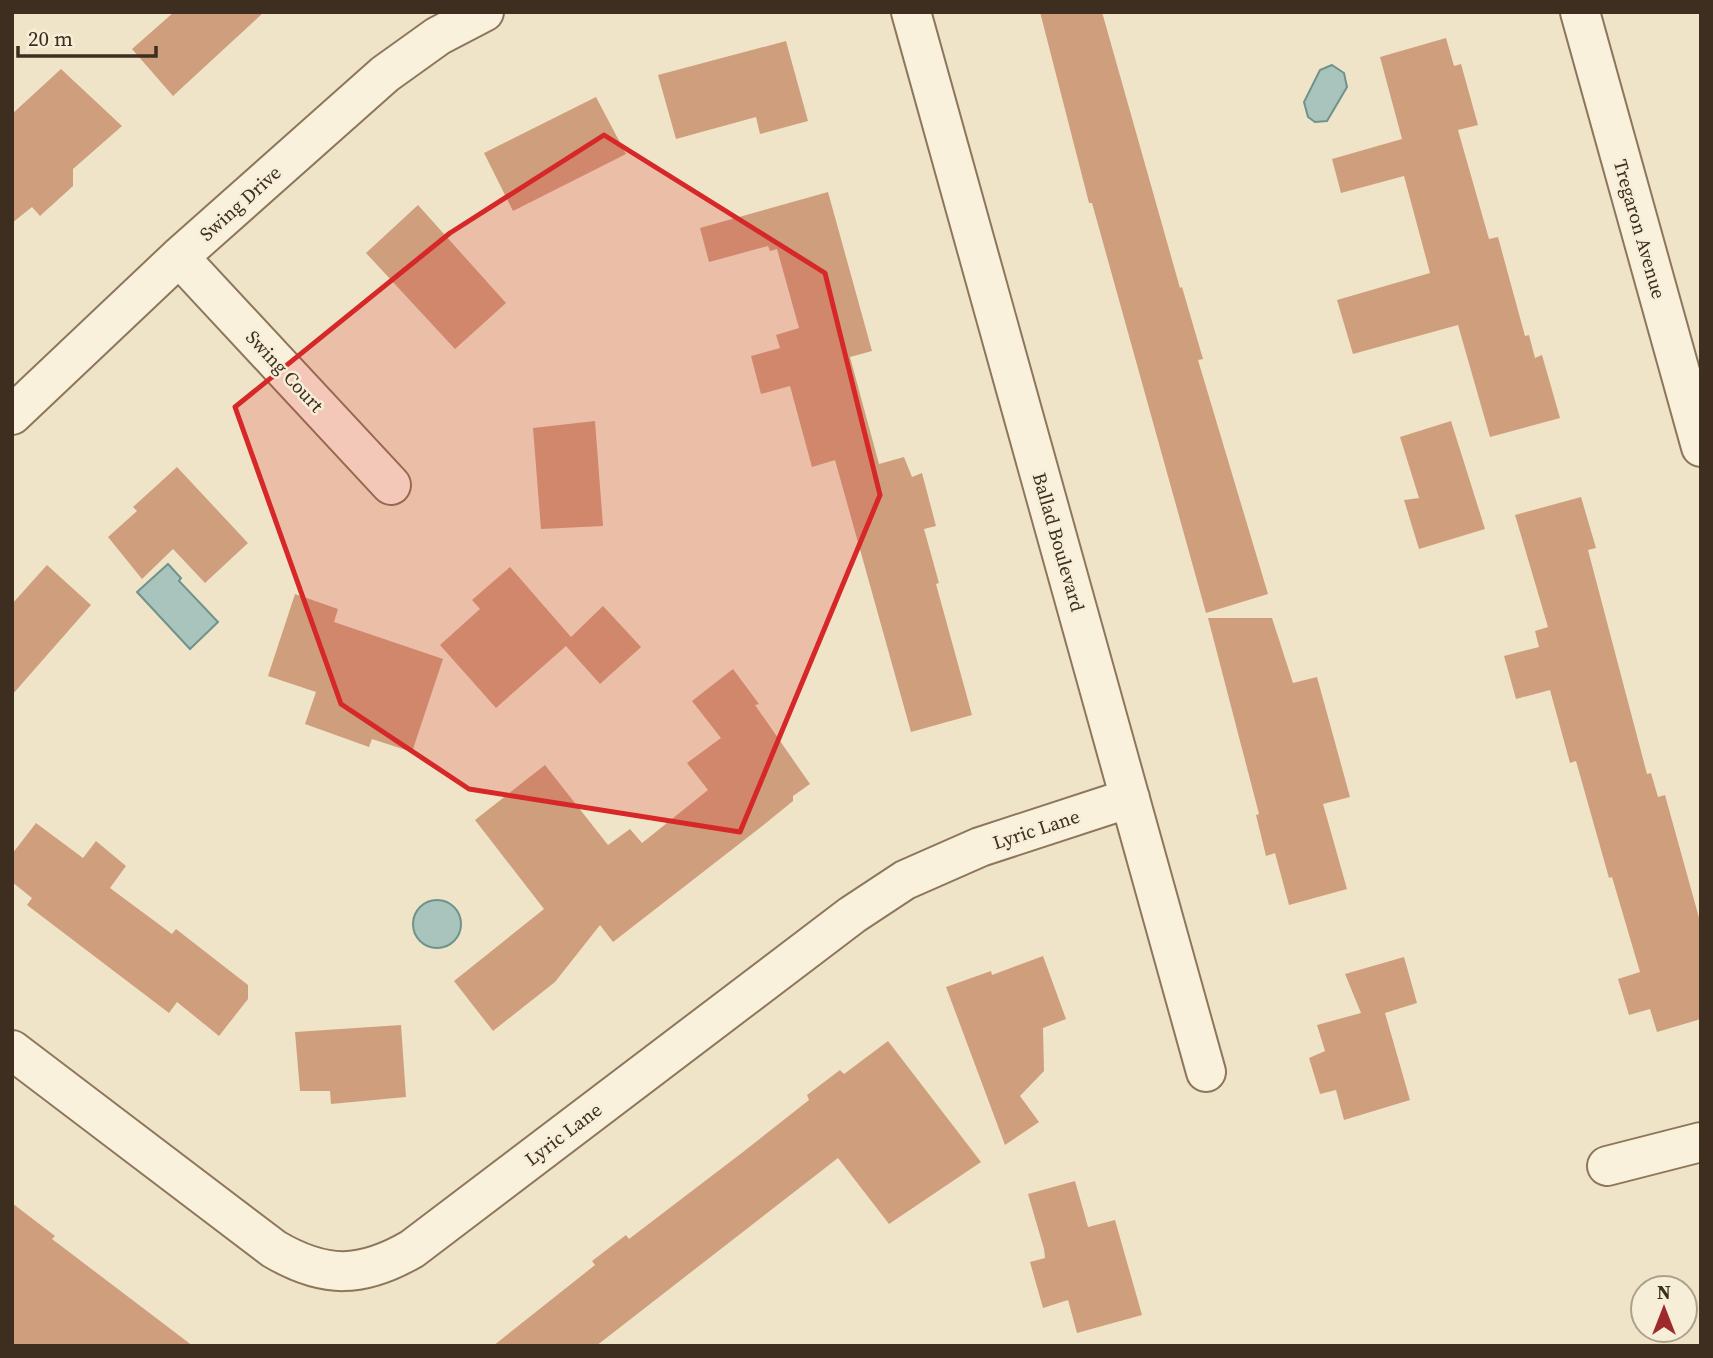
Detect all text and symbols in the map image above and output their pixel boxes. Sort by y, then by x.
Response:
scale bar [18,14,156,58]
text: 20 m [28,24,73,53]
street label: Tregaron Avenue [1608,156,1672,302]
street label: Swing Drive [194,160,286,246]
street label: Swing Court [240,324,330,418]
street label: Ballad Boulevard [1027,469,1091,615]
street label: Lyric Lane [989,803,1083,855]
street label: Lyric Lane [519,1097,607,1171]
north arrow [1629,1274,1699,1344]
text: N [1657,1279,1671,1305]

